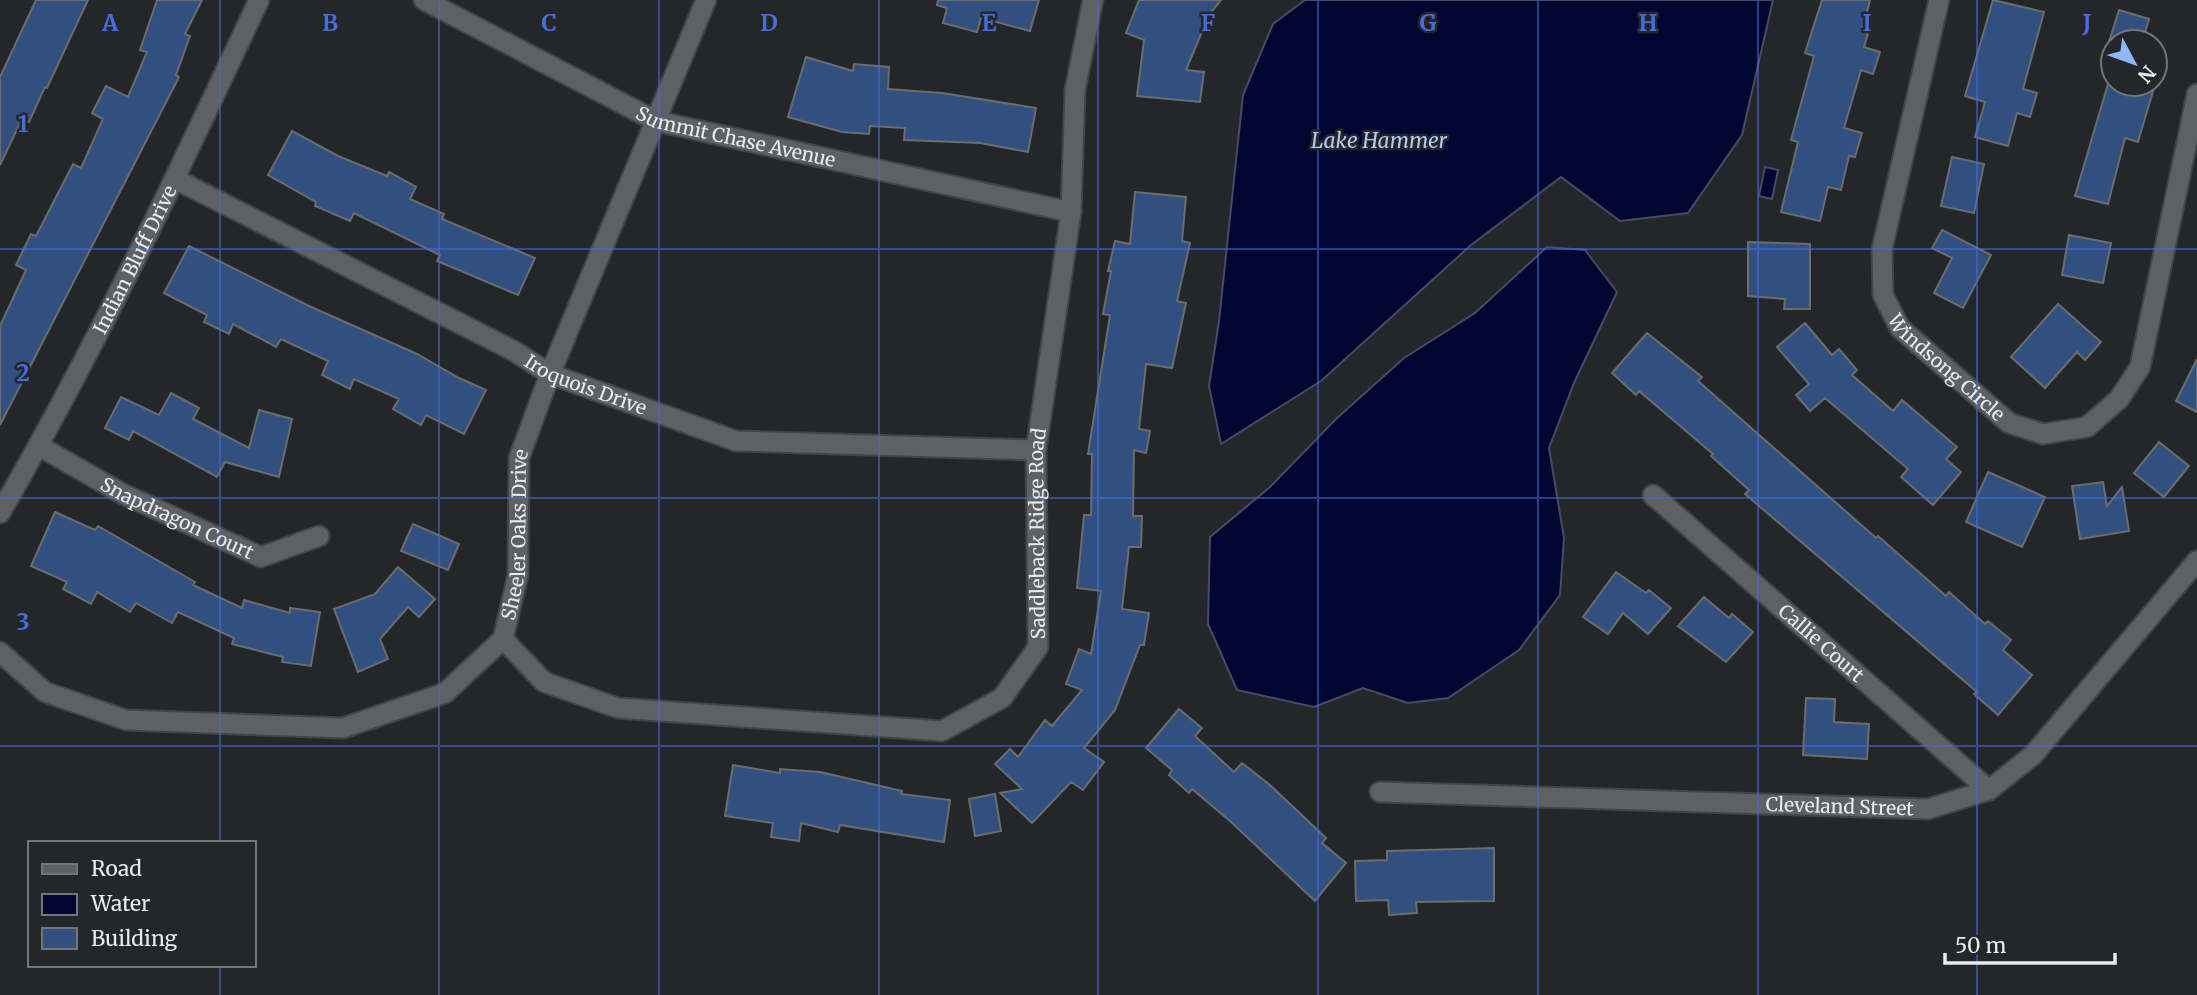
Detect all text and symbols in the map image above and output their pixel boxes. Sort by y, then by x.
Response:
text: A [101,8,119,37]
text: B [322,8,338,37]
text: C [541,8,557,37]
text: D [760,8,778,37]
text: E [981,8,997,37]
text: F [1201,8,1215,37]
text: G [1420,8,1437,37]
text: H [1639,8,1658,37]
text: I [1862,8,1872,37]
text: J [2081,8,2092,37]
north arrow [2099,28,2169,98]
text: N [2133,61,2161,88]
street label: Summit Chase Avenue [632,101,838,172]
text: 1 [18,109,29,138]
water label: Lake Hammer [1311,127,1448,154]
street label: Indian Bluff Drive [88,181,182,338]
street label: Windsong Circle [1882,309,2010,426]
street label: Iroquois Drive [520,349,650,420]
text: 2 [16,358,30,387]
street label: Saddleback Ridge Road [1024,426,1051,639]
street label: Sheeler Oaks Drive [496,445,533,622]
street label: Snapdragon Court [96,472,258,564]
street label: Callie Court [1773,599,1870,687]
text: 3 [16,607,30,636]
street label: Cleveland Street [1765,792,1915,821]
legend [28,841,256,967]
text: Road [91,855,142,882]
text: Water [90,890,150,917]
scale bar [1945,922,2115,966]
text: Building [91,925,178,952]
text: 50 m [1955,932,2006,959]

